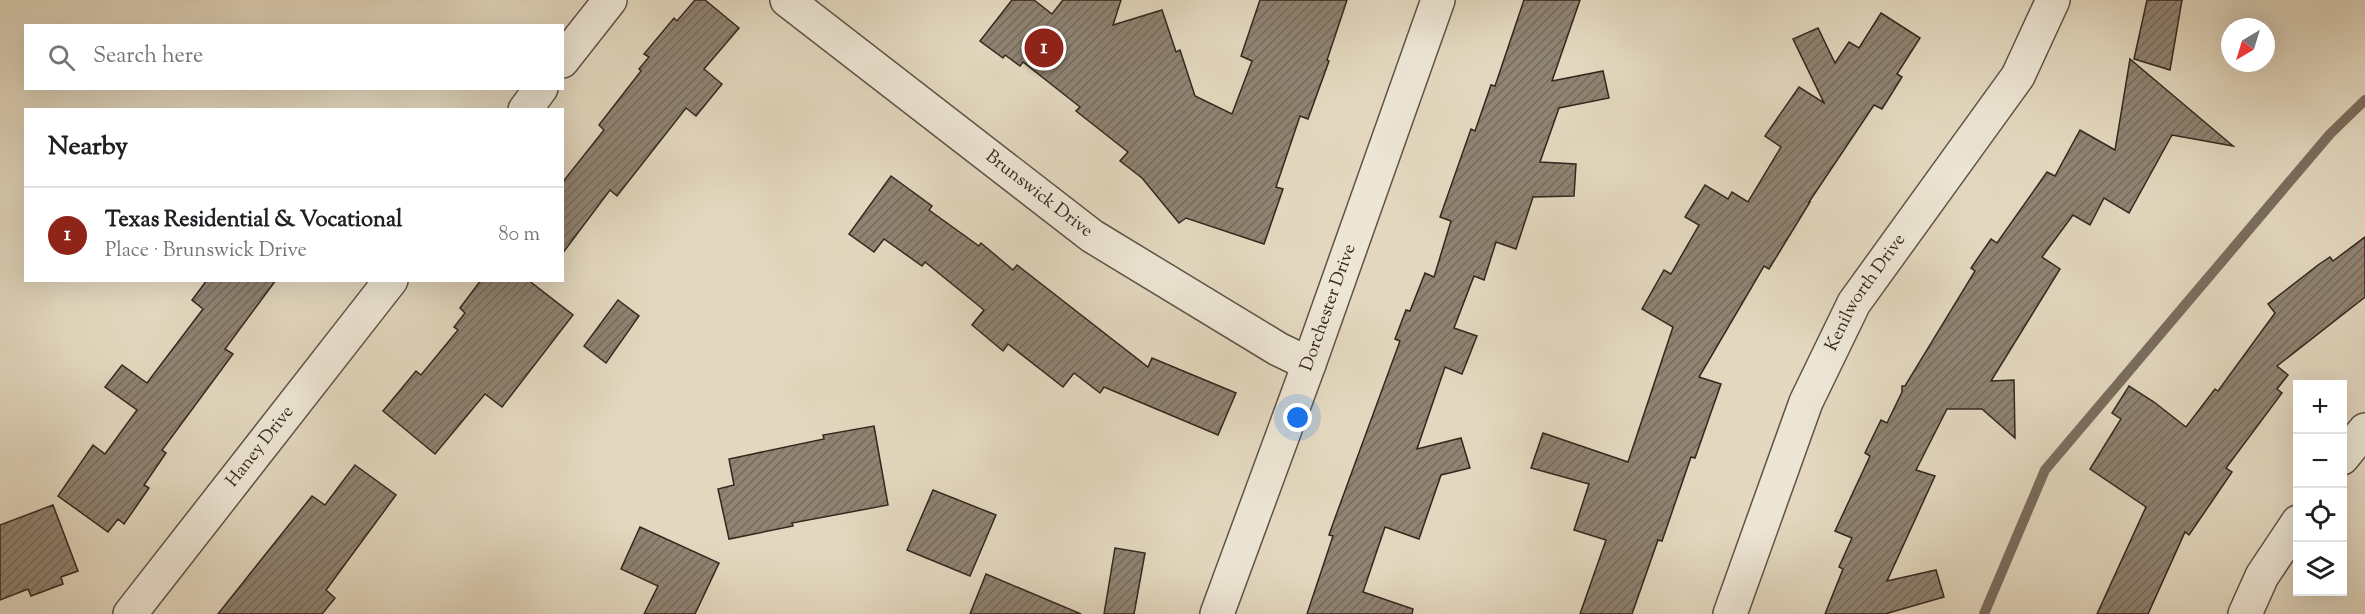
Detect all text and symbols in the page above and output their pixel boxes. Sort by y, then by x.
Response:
north arrow [2221,18,2275,72]
search box [24,24,564,90]
pin: 1 [1024,26,1064,70]
icon: search [45,41,78,74]
text: Search here [93,41,203,73]
text: Nearby [48,129,128,166]
street label: Brunswick Drive [979,145,1098,245]
text: Texas Residential & Vocational [105,205,402,237]
text: 1 [64,221,71,250]
text: 80 m [499,221,540,250]
street label: Kenilworth Drive [1819,229,1913,356]
text: Place · Brunswick Drive [105,237,307,266]
street label: Dorchester Drive [1294,241,1363,375]
map controls [2293,380,2347,596]
button: + [2293,380,2347,434]
street label: Haney Drive [220,401,301,493]
your location [1283,403,1312,432]
button: − [2293,434,2347,488]
button: locate [2293,488,2347,542]
button: layers [2293,542,2347,596]

